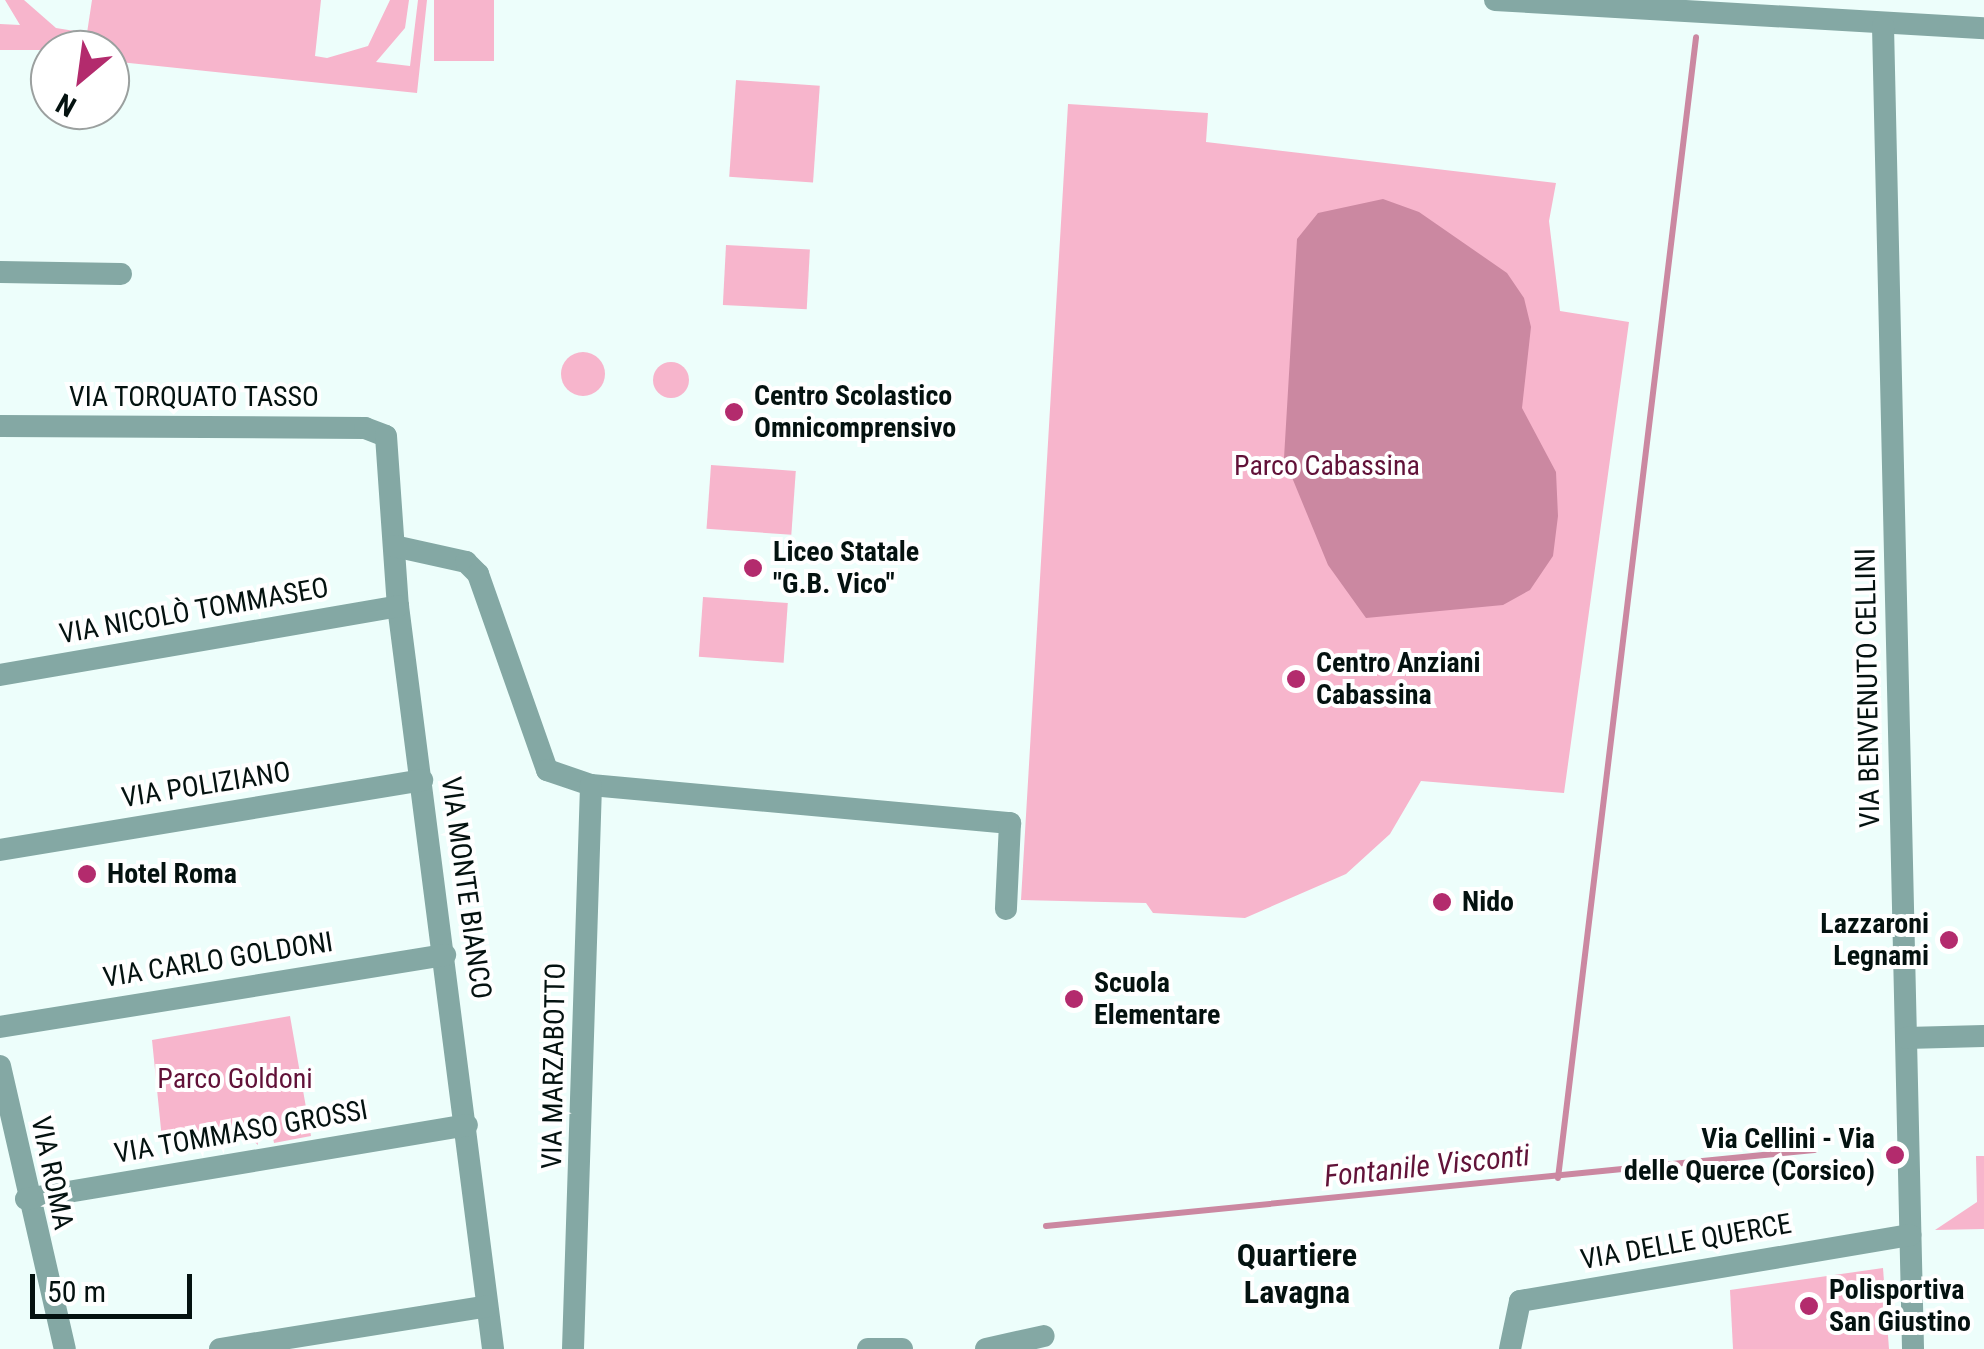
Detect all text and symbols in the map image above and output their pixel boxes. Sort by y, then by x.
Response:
north arrow [30,30,130,130]
text: N [51,86,82,124]
place label: Centro Scolastico Omnicomprensivo [754,379,956,445]
street label: VIA TORQUATO TASSO [69,380,319,414]
marker: Centro Scolastico Omnicomprensivo [723,401,745,423]
park label: Parco Cabassina [1234,449,1420,483]
place label: Liceo Statale "G.B. Vico" [773,535,919,601]
street label: VIA BENVENUTO CELLINI [1849,548,1887,828]
marker: Liceo Statale "G.B. Vico" [742,557,764,579]
street label: VIA NICOLÒ TOMMASEO [57,571,331,651]
place label: Centro Anziani Cabassina [1316,646,1480,712]
marker: Centro Anziani Cabassina [1285,668,1307,690]
street label: VIA POLIZIANO [119,755,293,815]
street label: VIA MONTE BIANCO [434,775,498,1001]
place label: Hotel Roma [107,857,237,891]
marker: Hotel Roma [76,863,98,885]
place label: Nido [1462,885,1514,919]
marker: Nido [1431,891,1453,913]
place label: Lazzaroni Legnami [1820,907,1929,973]
street label: VIA CARLO GOLDONI [101,925,335,995]
marker: Lazzaroni Legnami [1938,929,1960,951]
street label: VIA MARZABOTTO [535,962,573,1170]
place label: Scuola Elementare [1094,966,1220,1032]
marker: Scuola Elementare [1063,988,1085,1010]
park label: Parco Goldoni [157,1062,313,1096]
street label: VIA TOMMASO GROSSI [111,1093,371,1171]
street label: VIA ROMA [24,1113,80,1233]
place label: Via Cellini - Via delle Querce (Corsico) [1624,1122,1875,1188]
water label: Fontanile Visconti [1322,1137,1532,1195]
marker: Via Cellini - Via delle Querce (Corsico) [1884,1144,1906,1166]
street label: VIA DELLE QUERCE [1578,1207,1794,1277]
district label: Quartiere Lavagna [1237,1237,1357,1312]
scale bar [35,1254,198,1316]
place label: Polisportiva San Giustino [1829,1273,1971,1339]
text: 50 m [47,1274,106,1309]
marker: Polisportiva San Giustino [1798,1295,1820,1317]

